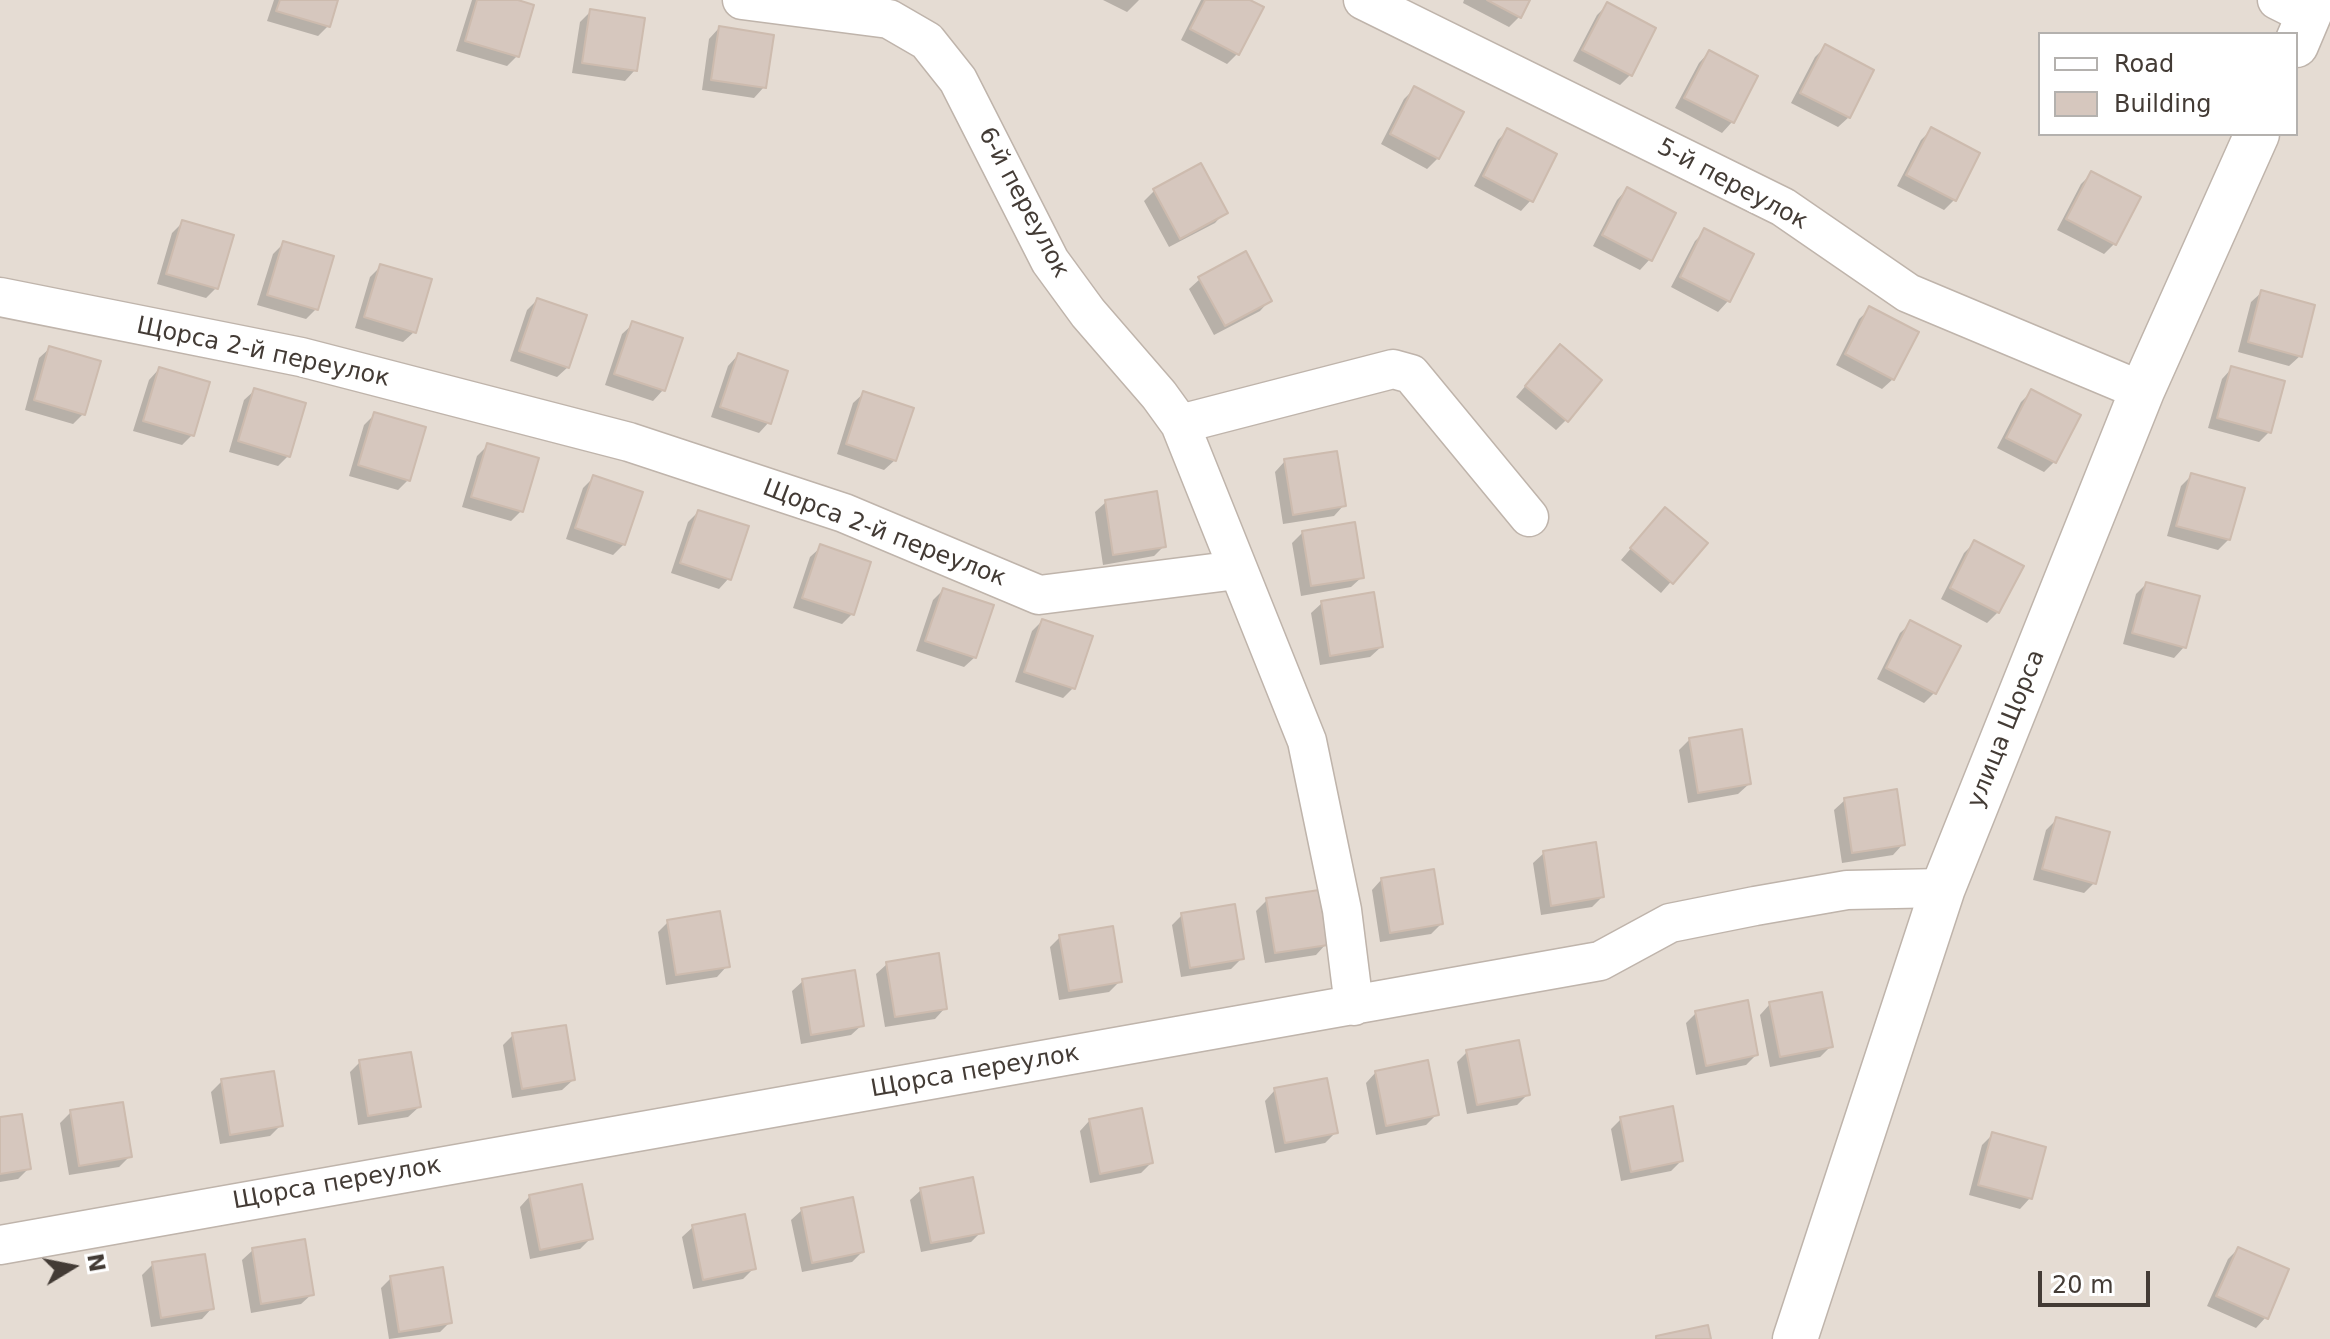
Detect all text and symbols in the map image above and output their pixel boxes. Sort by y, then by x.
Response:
legend [2038,32,2298,136]
text: Road [2114,50,2174,78]
text: Building [2114,90,2211,118]
street label: 6-й переулок [971,123,1075,283]
street label: 5-й переулок [1652,133,1812,237]
street label: Щорса 2-й переулок [134,312,392,394]
street label: Щорса 2-й переулок [758,474,1010,594]
street label: улица Щорса [1962,646,2052,812]
street label: Щорса переулок [869,1040,1081,1104]
street label: Щорса переулок [231,1152,443,1216]
north arrow [32,1227,112,1307]
text: N [82,1251,110,1274]
scale bar [2042,1255,2154,1305]
text: 20 m [2052,1271,2114,1299]

